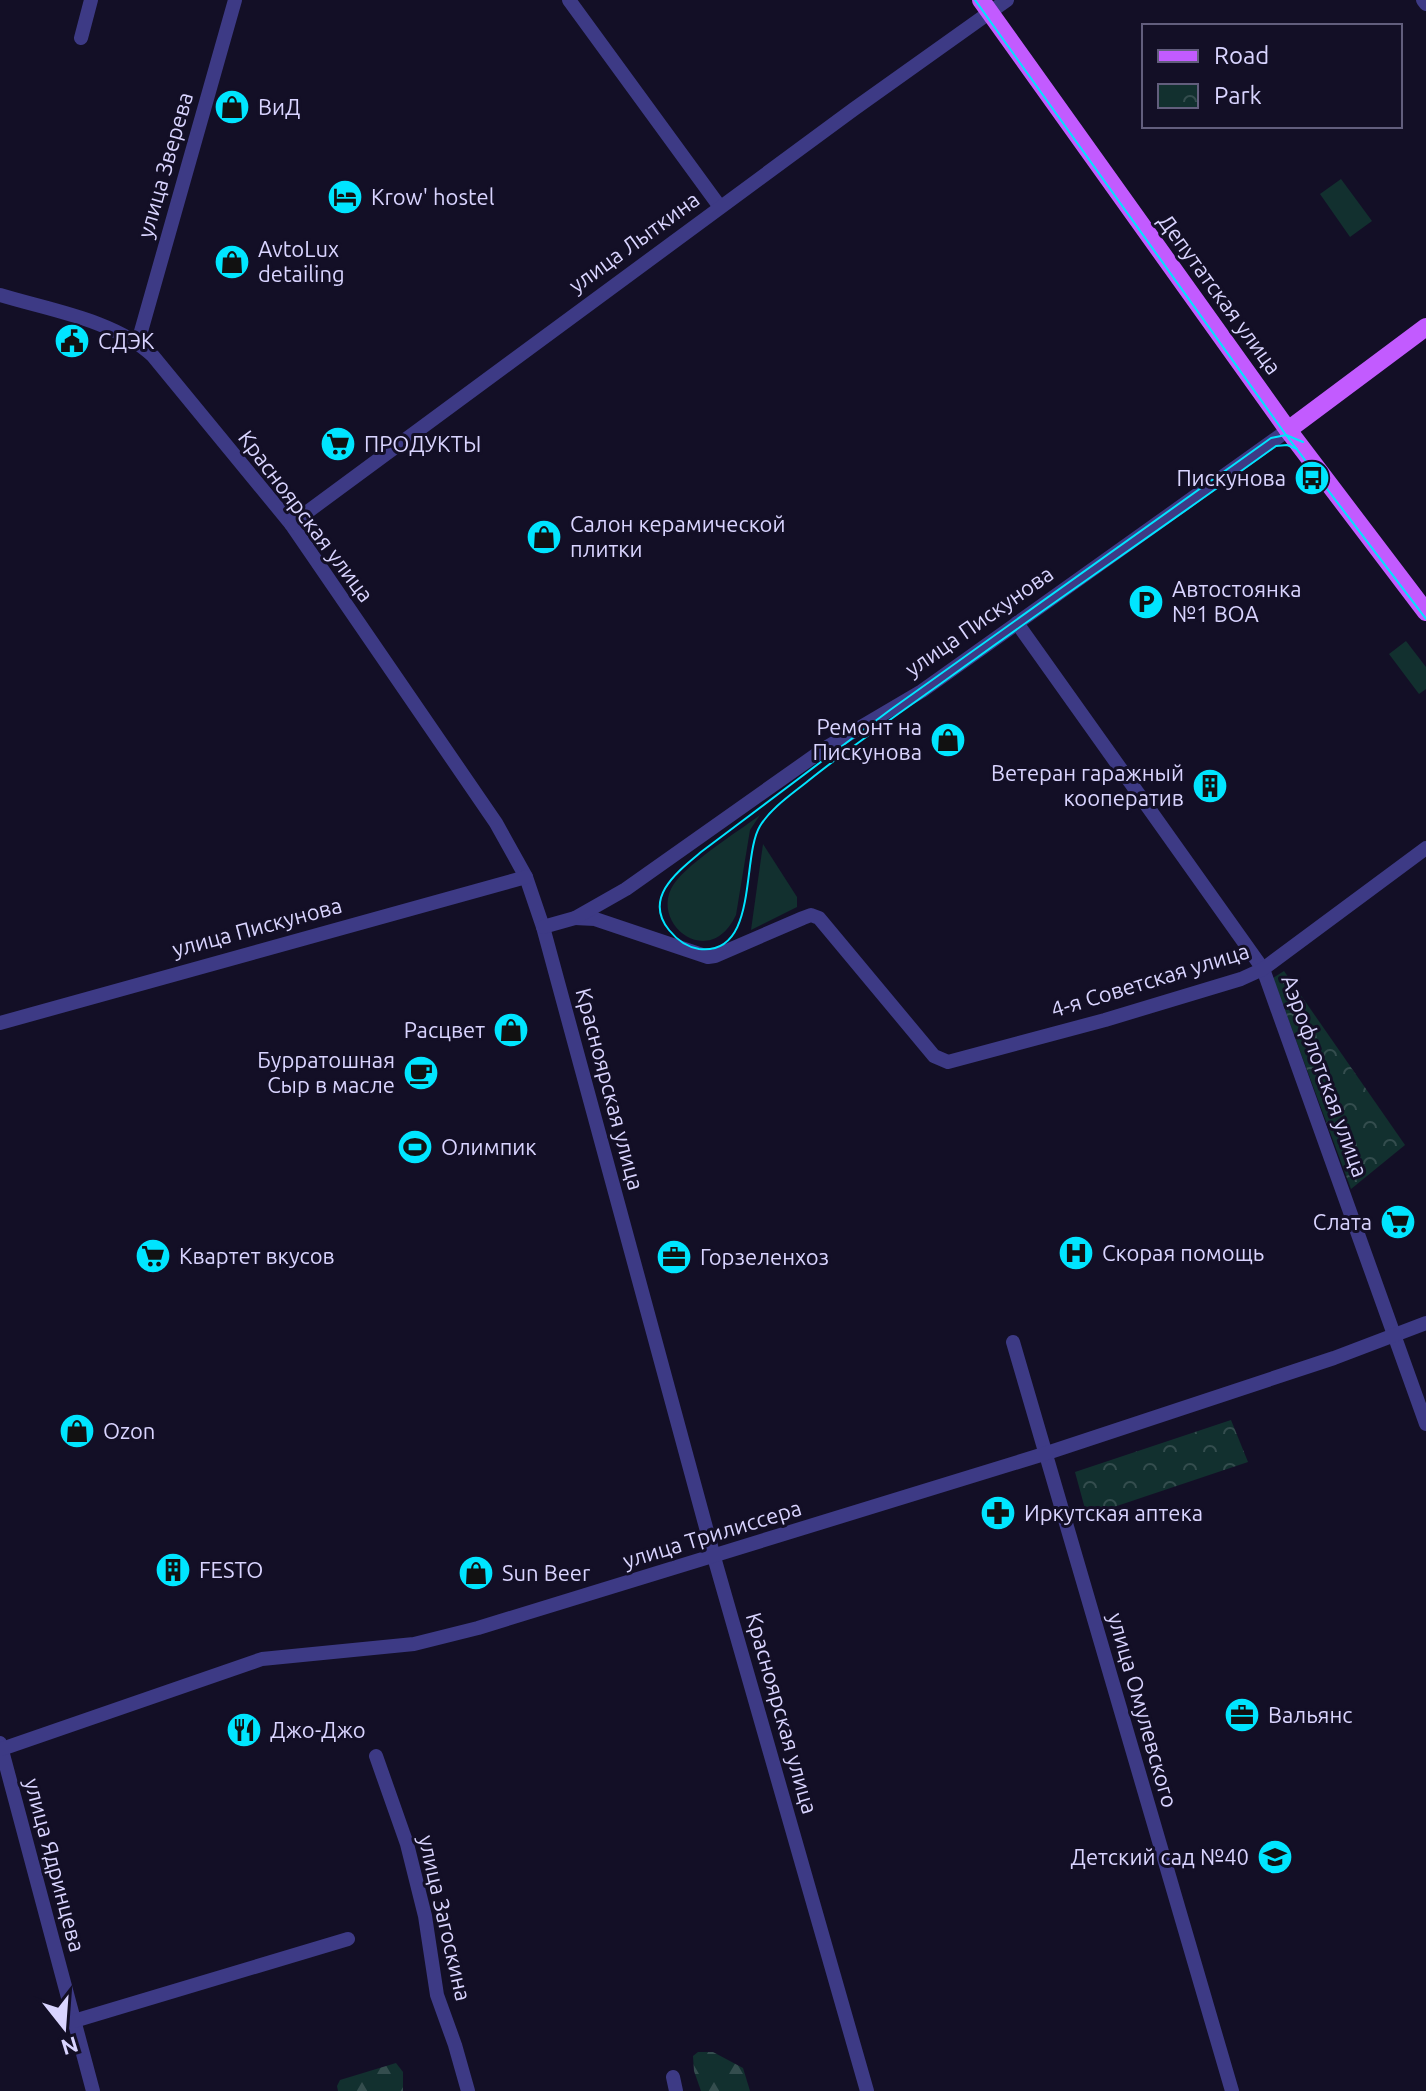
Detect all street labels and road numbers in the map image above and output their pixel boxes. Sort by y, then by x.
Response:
street label: улица Зверева [132,89,197,241]
street label: улица Лыткина [564,186,704,297]
street label: Депутатская улица [1154,209,1287,379]
street label: Красноярская улица [234,425,379,606]
street label: улица Пискунова [900,560,1058,681]
street label: улица Пискунова [169,892,345,961]
street label: 4-я Советская улица [1048,937,1252,1022]
street label: Аэрофлотская улица [1277,971,1374,1180]
street label: Красноярская улица [571,985,649,1193]
street label: улица Трилиссера [620,1494,804,1573]
street label: Красноярская улица [742,1609,823,1816]
street label: улица Омулевского [1104,1610,1183,1810]
street label: улица Ядринцева [20,1775,91,1955]
street label: улица Загоскина [414,1833,477,2003]

